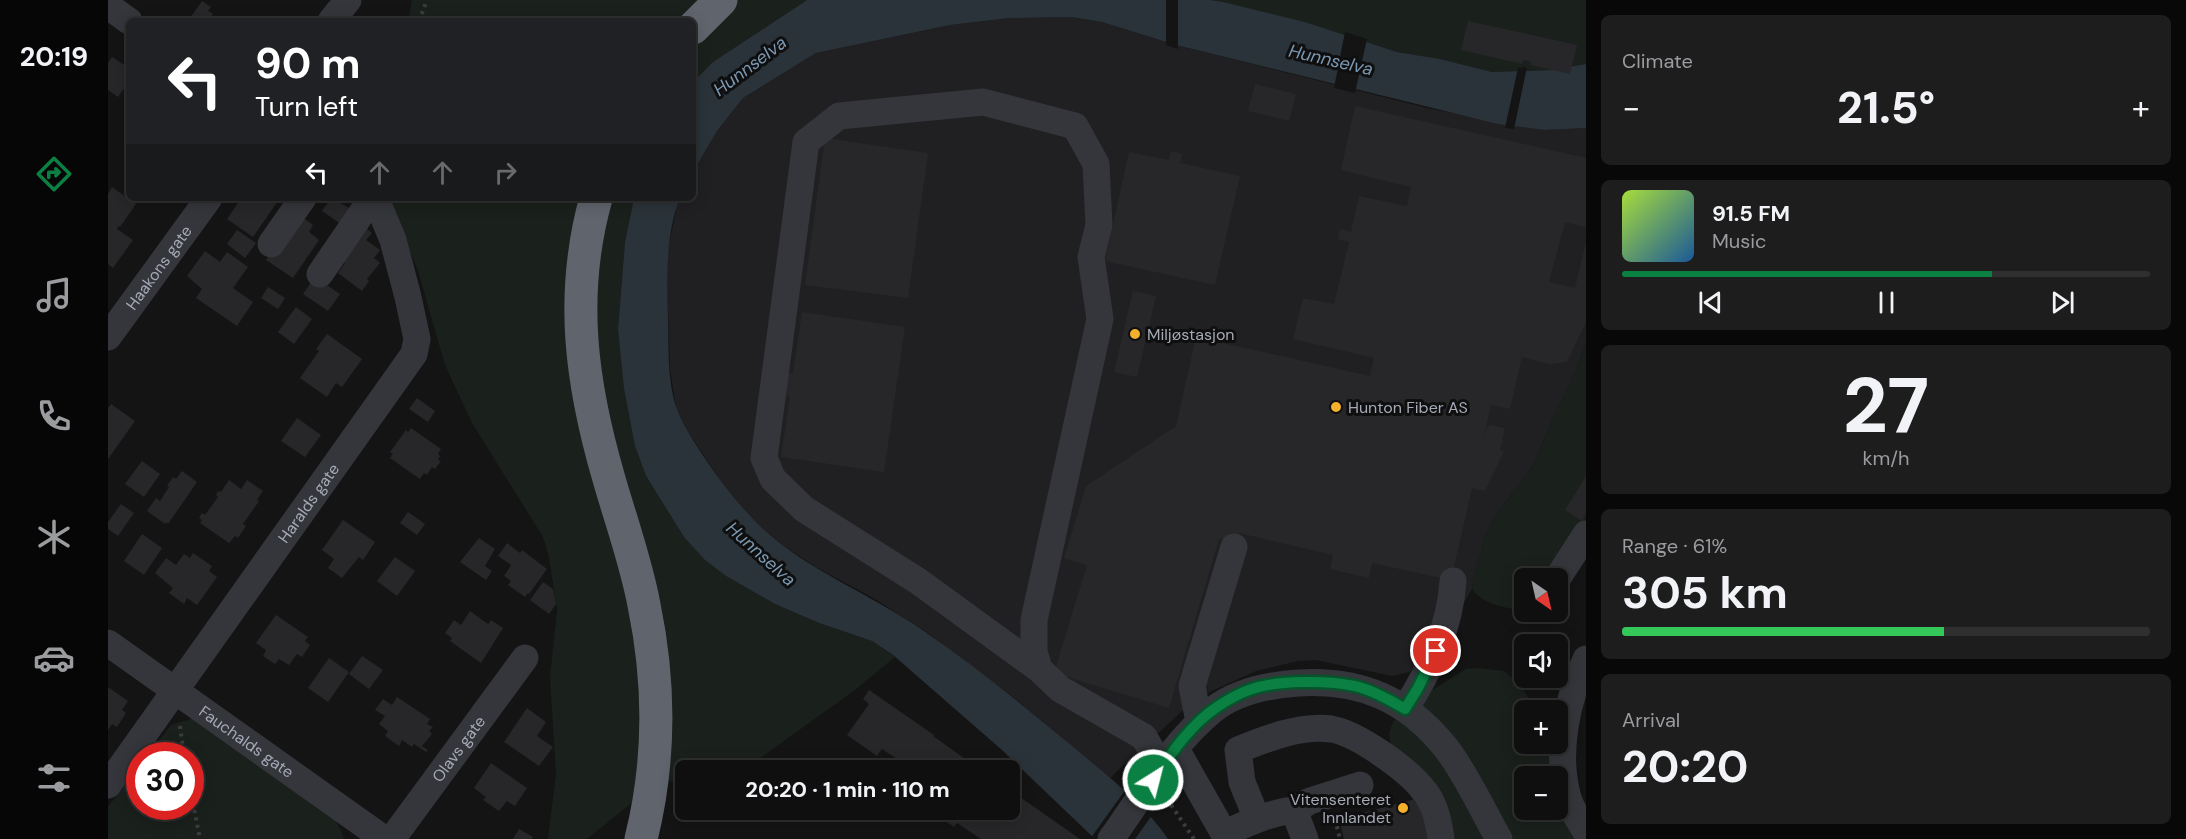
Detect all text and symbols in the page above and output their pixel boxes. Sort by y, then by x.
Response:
water label: Hunnselva [708,31,792,101]
text: 90 m [255,36,361,91]
text: 20:19 [20,39,88,74]
water label: Hunnselva [1286,39,1376,81]
icon: left [156,42,234,120]
text: Climate [1622,48,1693,74]
text: 21.5° [1837,78,1935,137]
text: − [1622,86,1640,129]
text: + [2132,86,2150,129]
text: Turn left [255,89,358,124]
icon: directions [33,153,75,195]
icon: left [300,156,333,189]
icon: ahead [363,156,396,189]
icon: ahead [426,156,459,189]
icon: right [489,156,522,189]
text: 91.5 FM [1712,199,1790,228]
street label: Haakons gate [121,221,197,314]
text: Music [1712,228,1767,254]
icon: music [33,274,75,316]
icon: previous [1694,286,1727,319]
icon: pause [1870,286,1903,319]
icon: next [2046,286,2079,319]
place label: Miljøstasjon [1147,324,1235,345]
marker: Miljøstasjon [1128,327,1142,341]
text: 27 [1843,355,1929,456]
icon: phone [33,395,75,437]
place label: Hunton Fiber AS [1348,397,1468,418]
marker: Hunton Fiber AS [1329,400,1343,414]
text: km/h [1862,445,1910,471]
street label: Haralds gate [273,459,344,547]
icon: climate [33,516,75,558]
water label: Hunnselva [721,516,801,592]
text: Range · 61% [1622,533,1727,559]
text: 305 km [1622,563,1788,622]
north arrow [1514,568,1568,622]
map controls [1514,568,1568,820]
pin [1410,625,1461,676]
icon: arrive [1419,634,1452,667]
button: sound [1514,634,1568,688]
icon: car [33,637,75,679]
button: + [1514,700,1568,754]
street label: Fauchalds gate [195,701,298,783]
text: Arrival [1622,707,1680,733]
street label: Olavs gate [427,712,490,786]
text: 20:20 [1622,737,1748,796]
speed limit sign: 30 [126,742,204,820]
position arrow [1121,748,1185,812]
icon: filters [33,757,75,799]
button: − [1514,766,1568,820]
text: 20:20 · 1 min · 110 m [745,775,950,804]
place label: Vitensenteret Innlandet [1290,789,1391,828]
marker: Vitensenteret Innlandet [1396,801,1410,815]

